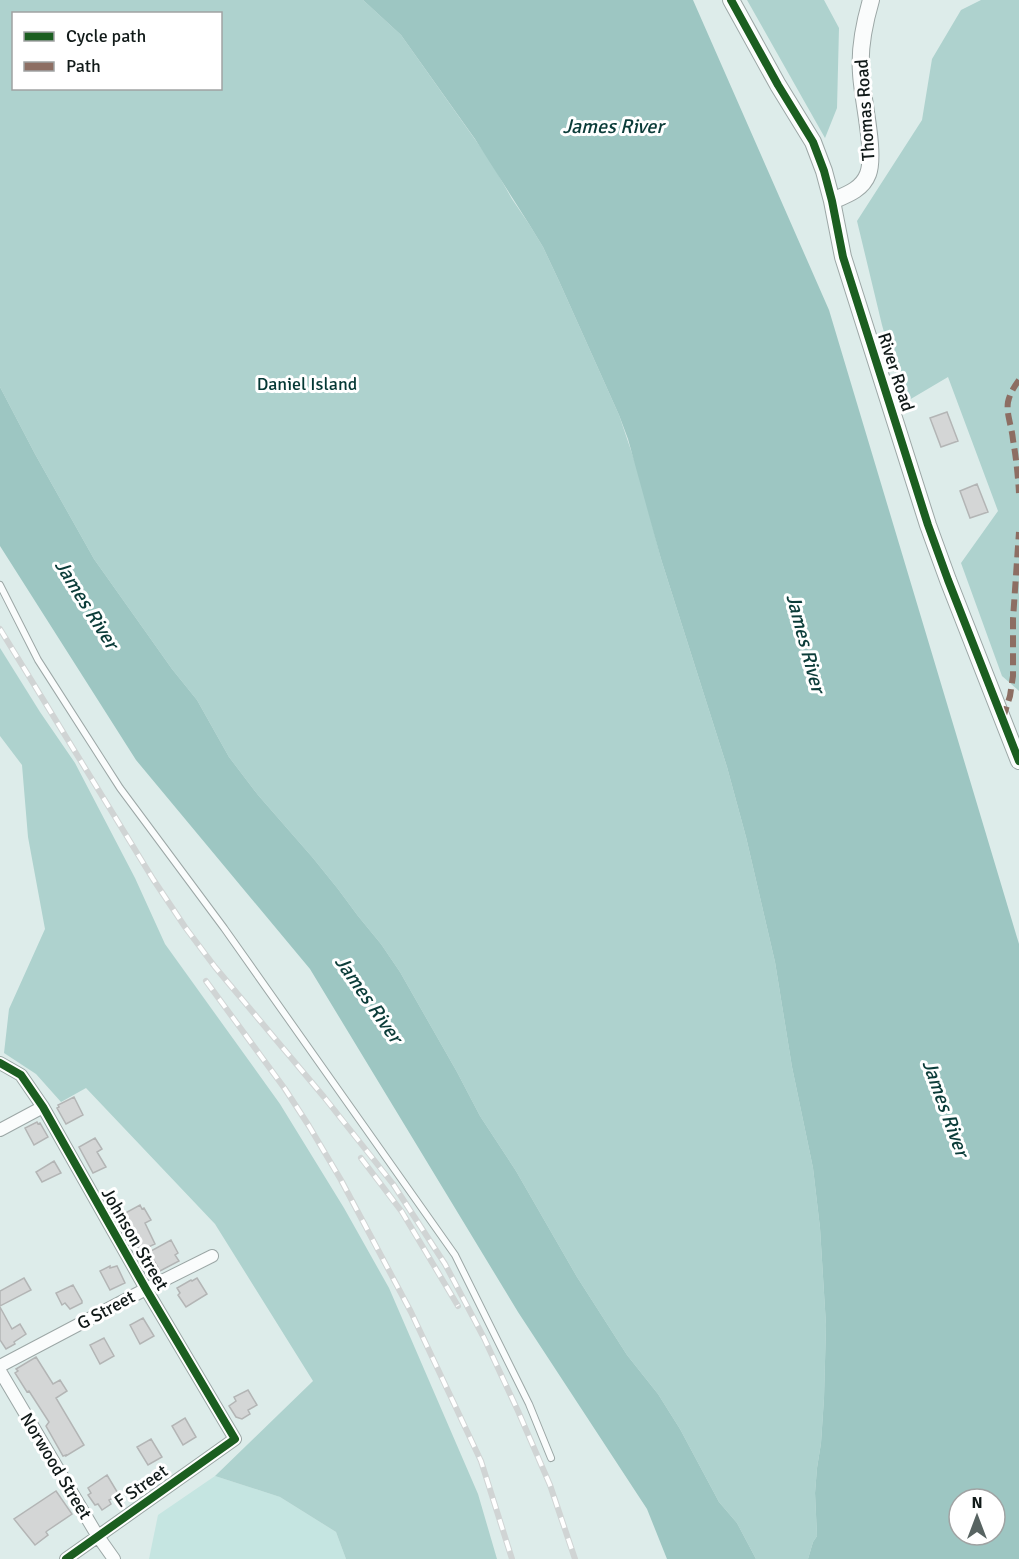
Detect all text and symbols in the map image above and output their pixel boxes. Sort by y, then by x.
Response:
legend [12,12,222,90]
text: Cycle path [66,25,146,47]
text: Path [66,55,101,77]
street label: Thomas Road [850,58,880,162]
water label: James River [562,114,666,139]
street label: River Road [873,330,919,414]
park label: Daniel Island [257,373,357,395]
water label: James River [49,555,125,656]
water label: James River [780,591,831,698]
water label: James River [329,951,409,1050]
water label: James River [916,1056,975,1162]
street label: Johnson Street [97,1184,173,1294]
street label: G Street [73,1286,139,1334]
street label: Norwood Street [16,1409,96,1523]
street label: F Street [110,1460,172,1512]
north arrow [947,1487,1007,1547]
text: N [971,1493,983,1513]

